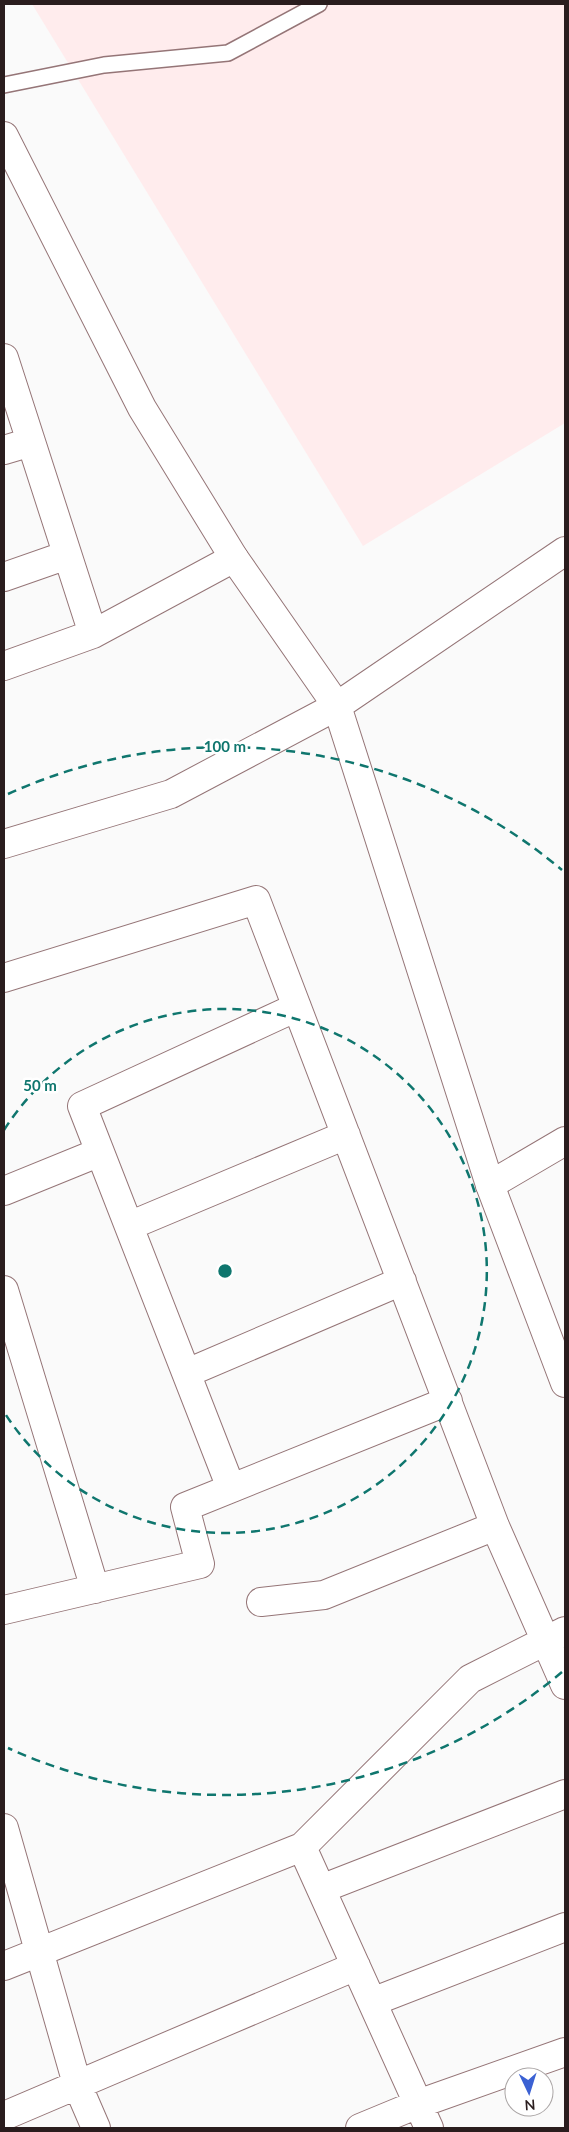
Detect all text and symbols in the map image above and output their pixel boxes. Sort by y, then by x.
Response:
text: 100 m [204,737,246,755]
text: 50 m [23,1076,57,1094]
centre of rings [216,1262,234,1280]
north arrow [504,2067,554,2117]
text: N [524,2097,536,2114]

